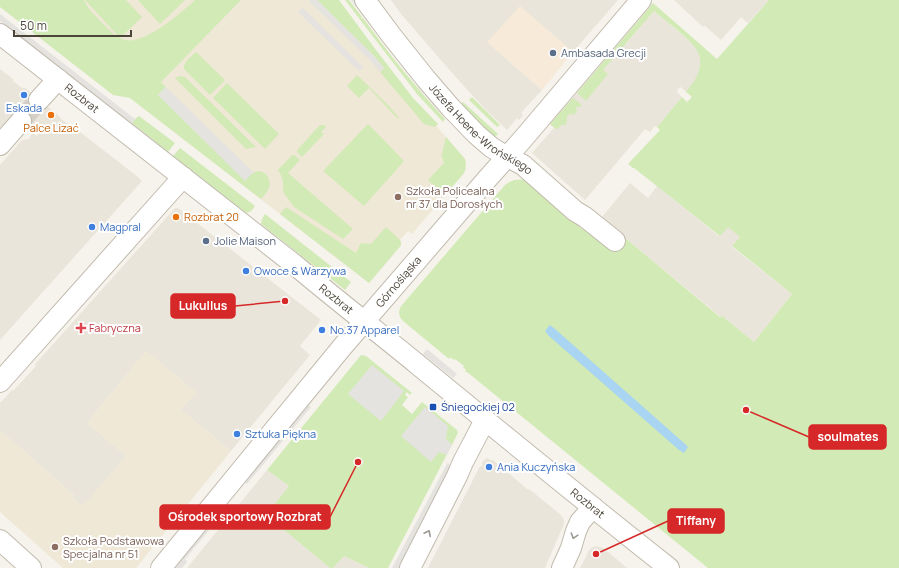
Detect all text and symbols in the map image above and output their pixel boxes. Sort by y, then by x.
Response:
scale bar [14,12,131,38]
text: 50 m [20,17,47,34]
place label: Ambasada Grecji [561,45,646,60]
marker: Ambasada Grecji [548,48,558,58]
street label: Rozbrat [62,80,103,116]
street label: Józefa Hoene-Wrońskiego [426,80,537,178]
marker: Eskada [19,90,29,100]
place label: Eskada [6,100,42,115]
marker: Palce Lizać [46,110,56,120]
place label: Palce Lizać [23,120,79,135]
place label: Szkoła Policealna nr 37 dla Dorosłych [406,183,502,211]
marker: Szkoła Policealna nr 37 dla Dorosłych [393,192,403,202]
place label: Rozbrat 20 [184,209,239,224]
marker: Rozbrat 20 [171,212,181,222]
place label: Magpral [100,219,141,234]
marker: Magpral [87,222,97,232]
place label: Jolie Maison [214,233,276,248]
marker: Jolie Maison [201,236,211,246]
street label: Górnośląska [372,253,424,310]
place label: Owoce & Warzywa [254,263,346,278]
marker: Owoce & Warzywa [241,266,251,276]
street label: Rozbrat [316,280,357,317]
callout: Lukullus [171,294,235,318]
text: Lukullus [179,297,228,314]
place label: Fabryczna [89,320,141,335]
place label: No.37 Apparel [330,322,399,337]
marker: Fabryczna [76,323,86,333]
marker: No.37 Apparel [317,325,327,335]
place label: Śniegockiej 02 [441,399,515,414]
marker: Śniegockiej 02 [428,402,438,412]
callout: soulmates [809,425,886,449]
place label: Sztuka Piękna [245,426,316,441]
text: soulmates [817,428,879,445]
marker: Sztuka Piękna [232,429,242,439]
place label: Ania Kuczyńska [497,459,575,474]
marker: Ania Kuczyńska [484,462,494,472]
street label: Rozbrat [568,484,608,521]
callout: Ośrodek sportowy Rozbrat [160,505,330,529]
text: Ośrodek sportowy Rozbrat [168,508,322,525]
callout: Tiffany [668,509,724,533]
text: Tiffany [676,512,716,529]
one-way arrow [423,530,430,538]
one-way arrow [570,532,579,539]
place label: Szkoła Podstawowa Specjalna nr 51 [63,533,164,561]
marker: Szkoła Podstawowa Specjalna nr 51 [50,542,60,552]

